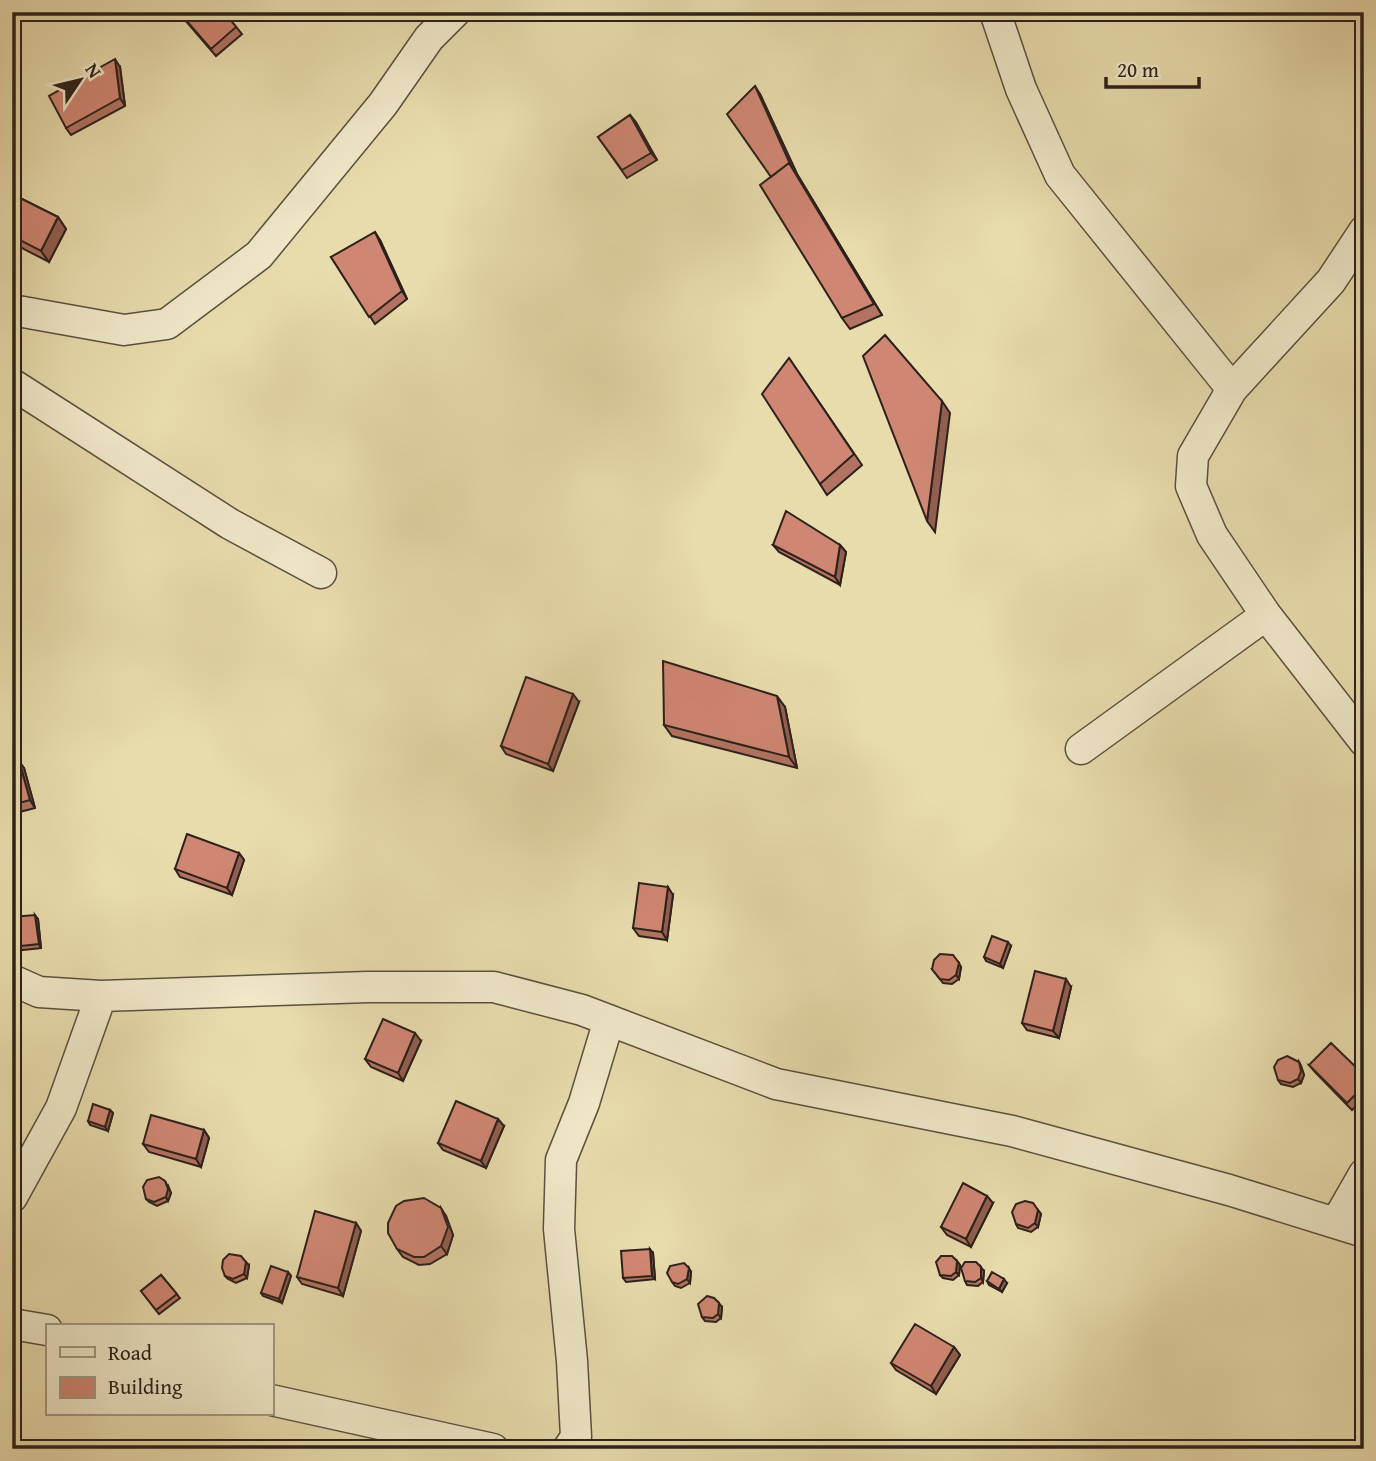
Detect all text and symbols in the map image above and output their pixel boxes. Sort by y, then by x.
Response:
north arrow [46,46,116,116]
scale bar [1106,46,1199,90]
text: 20 m [1117,54,1159,85]
text: N [79,57,109,84]
legend [46,1324,273,1416]
text: Road [108,1337,153,1368]
text: Building [108,1371,183,1402]

